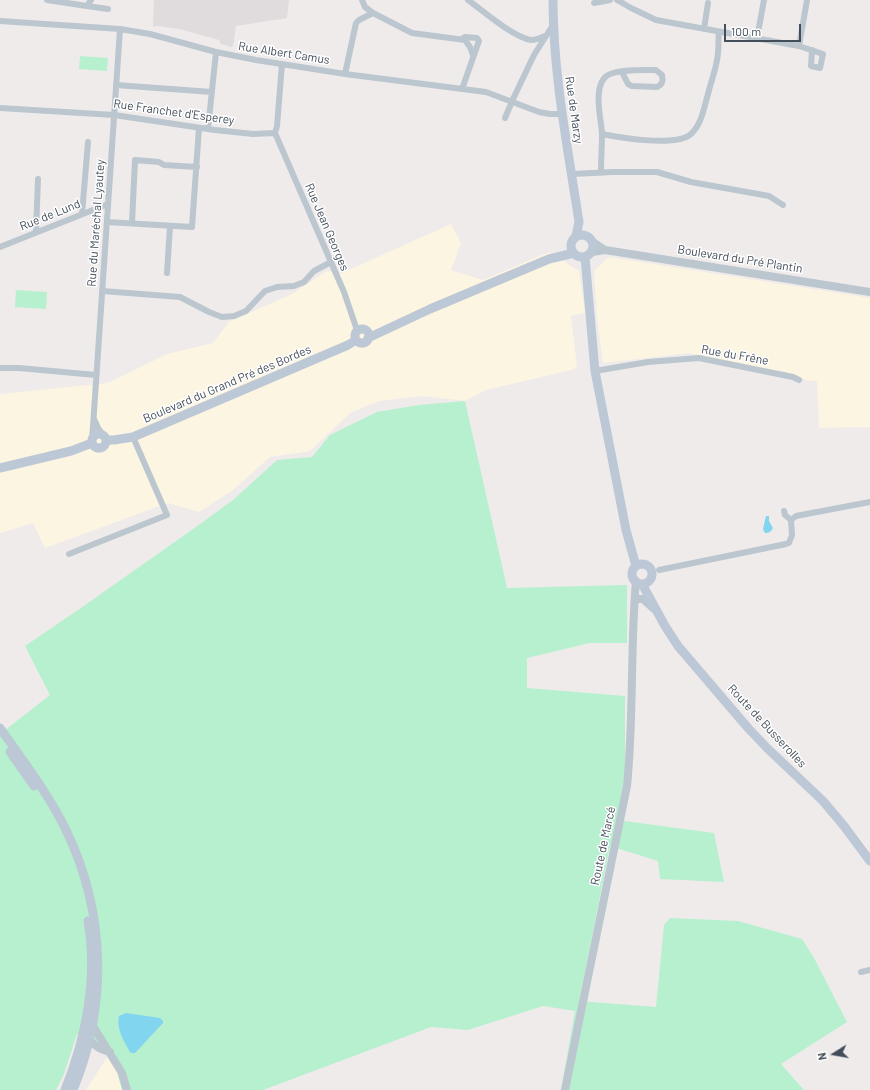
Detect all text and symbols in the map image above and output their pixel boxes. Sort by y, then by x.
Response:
scale bar [726,16,803,42]
text: 100 m [731,24,761,38]
street label: Rue Albert Camus [237,39,331,67]
street label: Rue de Marzy [562,75,586,145]
street label: Rue Franchet d'Esperey [113,96,235,128]
street label: Rue du Maréchal Lyautey [84,159,108,287]
street label: Rue Jean Georges [302,181,352,273]
street label: Rue de Lund [18,196,82,234]
street label: Boulevard du Pré Plantin [676,242,804,276]
street label: Boulevard du Grand Pré des Bordes [141,342,313,426]
street label: Rue du Frêne [700,342,770,368]
street label: Route de Busserolles [725,681,809,771]
street label: Route de Marcé [588,805,618,887]
north arrow [814,1034,854,1074]
text: N [815,1052,829,1061]

